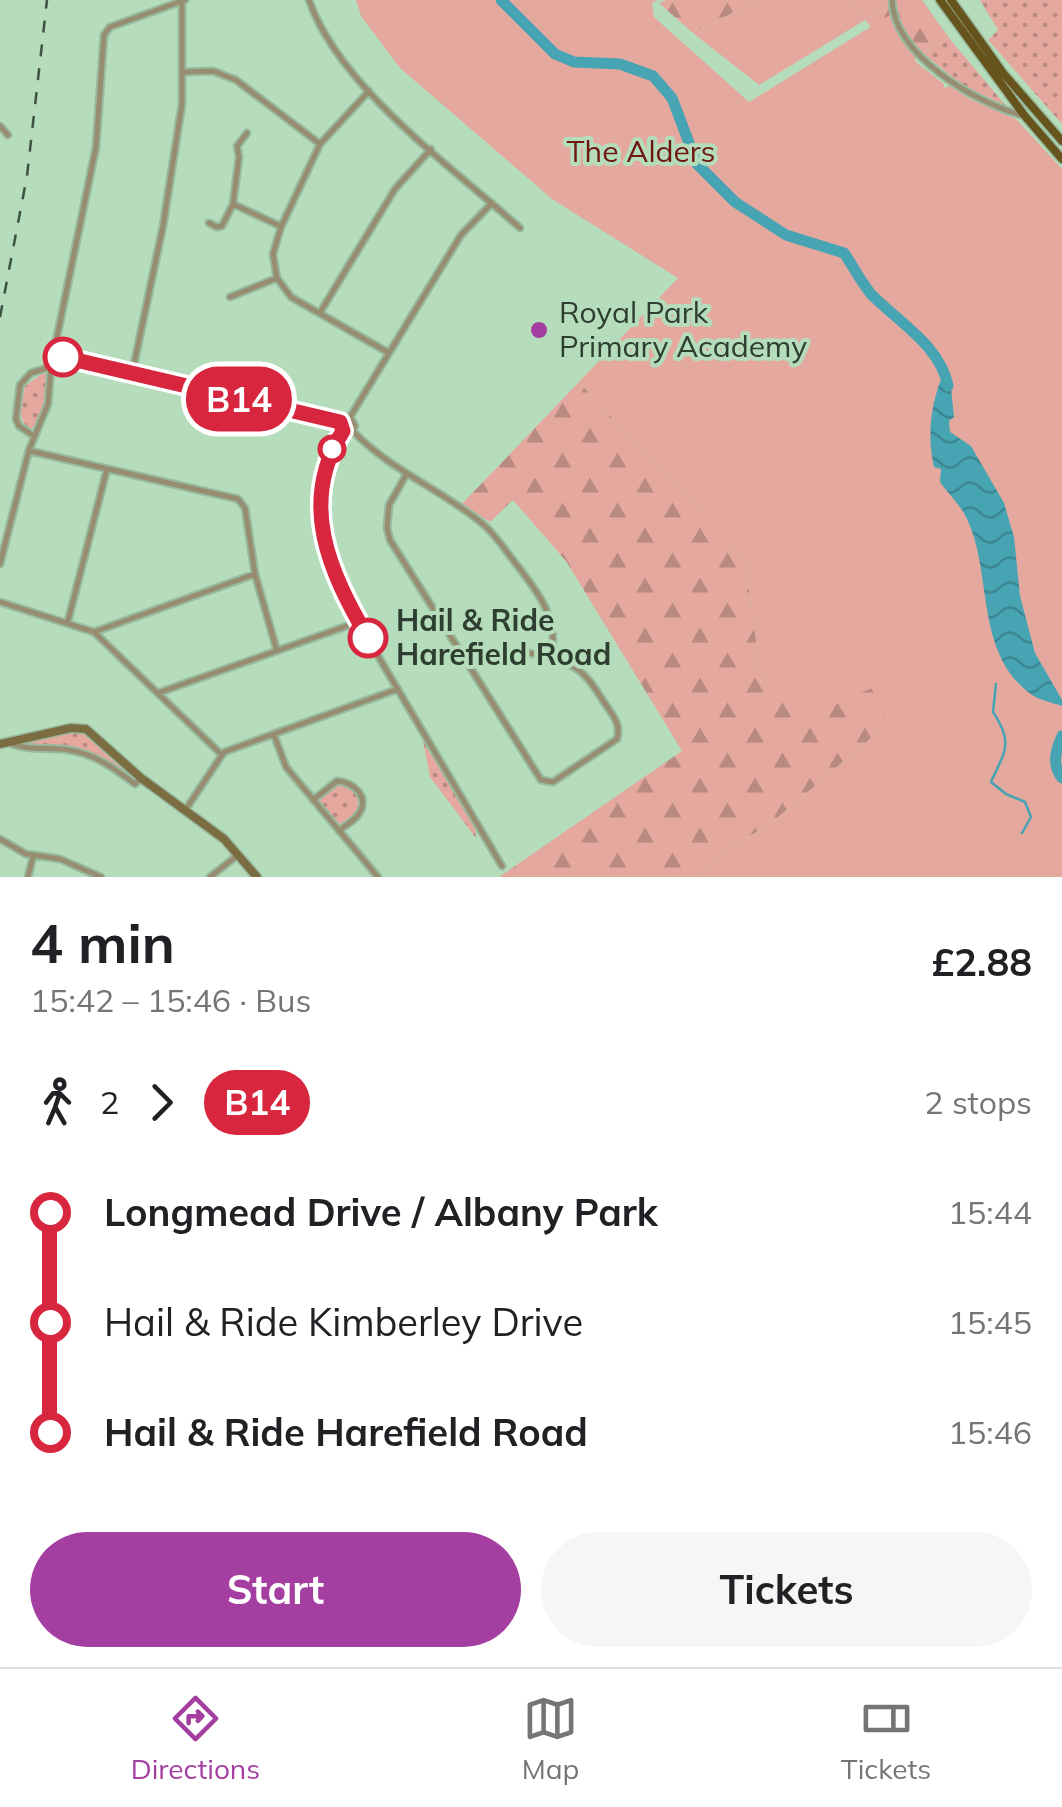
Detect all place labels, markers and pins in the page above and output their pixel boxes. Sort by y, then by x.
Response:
place label: Royal Park Primary Academy [559,293,807,365]
marker: Royal Park Primary Academy [528,319,550,341]
unlabelled marker [44,338,82,376]
unlabelled marker [319,436,345,462]
place label: Hail & Ride Harefield Road [396,601,611,673]
marker: Hail & Ride Harefield Road [349,619,387,657]

